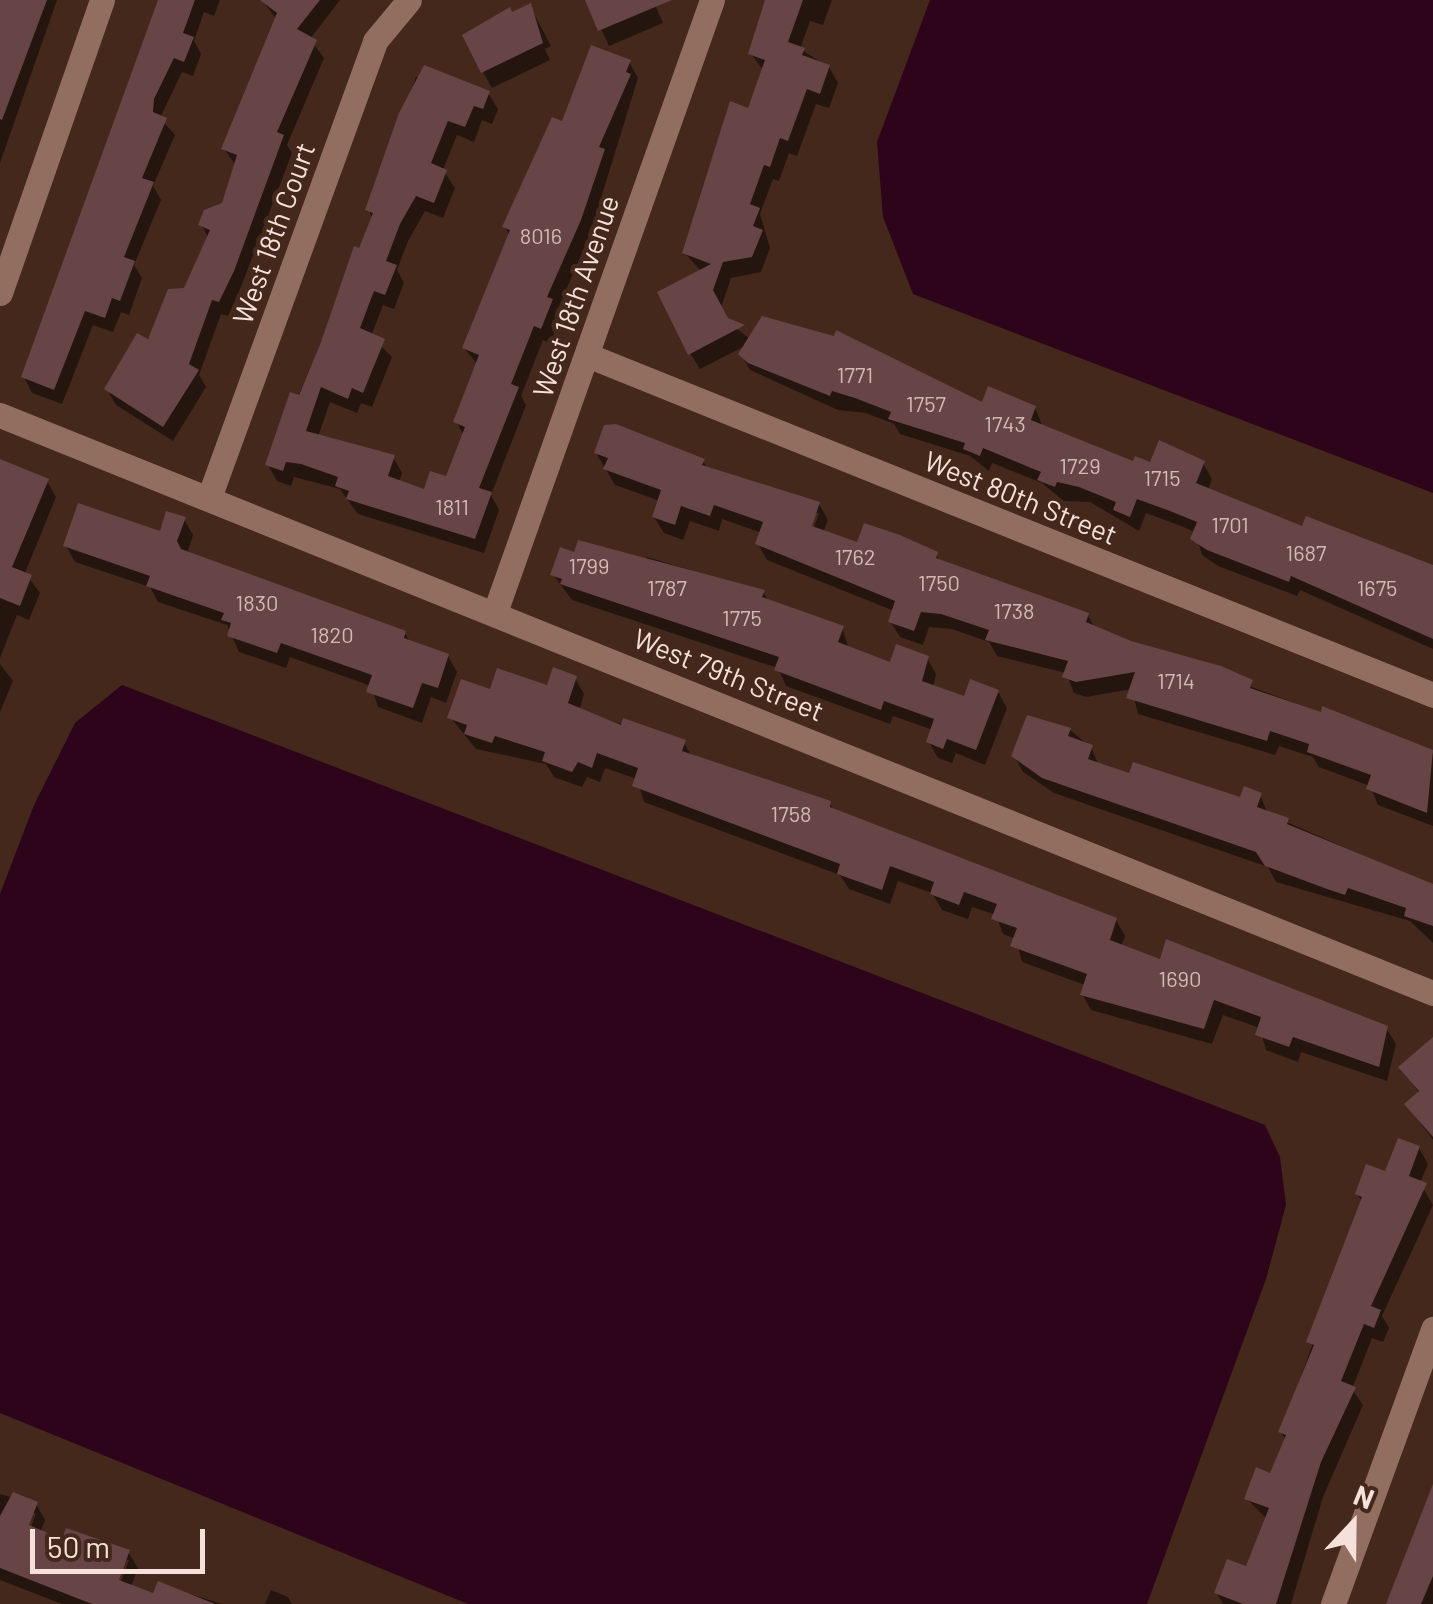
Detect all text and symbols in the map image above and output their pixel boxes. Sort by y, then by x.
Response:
street label: West 18th Court [225,138,321,328]
street label: West 18th Avenue [525,191,625,401]
house number: 8016 [520,223,562,249]
house number: 1771 [837,362,873,388]
house number: 1757 [906,391,946,417]
house number: 1743 [984,411,1026,437]
street label: West 80th Street [920,443,1122,551]
house number: 1729 [1059,453,1101,479]
house number: 1715 [1143,465,1181,491]
house number: 1811 [435,494,469,520]
house number: 1701 [1211,512,1249,538]
house number: 1687 [1286,540,1326,566]
house number: 1762 [834,544,876,570]
house number: 1799 [568,553,610,579]
house number: 1750 [918,570,960,596]
house number: 1787 [647,575,687,601]
house number: 1675 [1357,575,1397,601]
house number: 1830 [236,590,278,616]
house number: 1738 [994,598,1034,624]
house number: 1775 [722,605,762,631]
street label: West 79th Street [629,621,829,727]
house number: 1820 [310,622,354,648]
house number: 1714 [1157,668,1195,694]
house number: 1758 [771,801,811,827]
house number: 1690 [1159,966,1201,992]
north arrow [1303,1474,1403,1574]
text: N [1349,1477,1379,1515]
scale bar [35,1509,210,1571]
text: 50 m [47,1528,110,1564]

